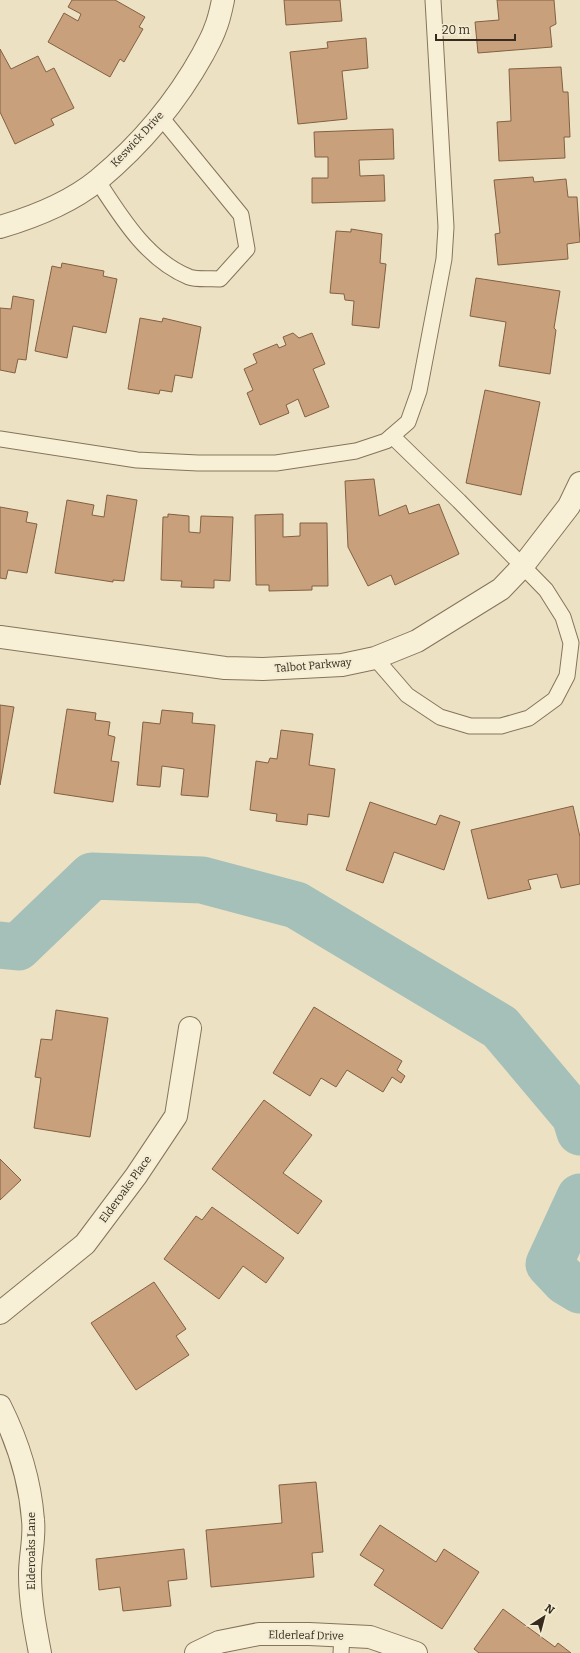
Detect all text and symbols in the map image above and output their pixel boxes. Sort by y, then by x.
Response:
scale bar [436,16,515,42]
text: 20 m [442,23,471,37]
street label: Keswick Drive [108,109,166,170]
street label: Talbot Parkway [274,656,352,675]
street label: Elderoaks Place [97,1153,154,1225]
street label: Elderoaks Lane [25,1512,38,1590]
north arrow [524,1597,564,1637]
text: N [542,1602,557,1617]
street label: Elderleaf Drive [268,1628,344,1643]

